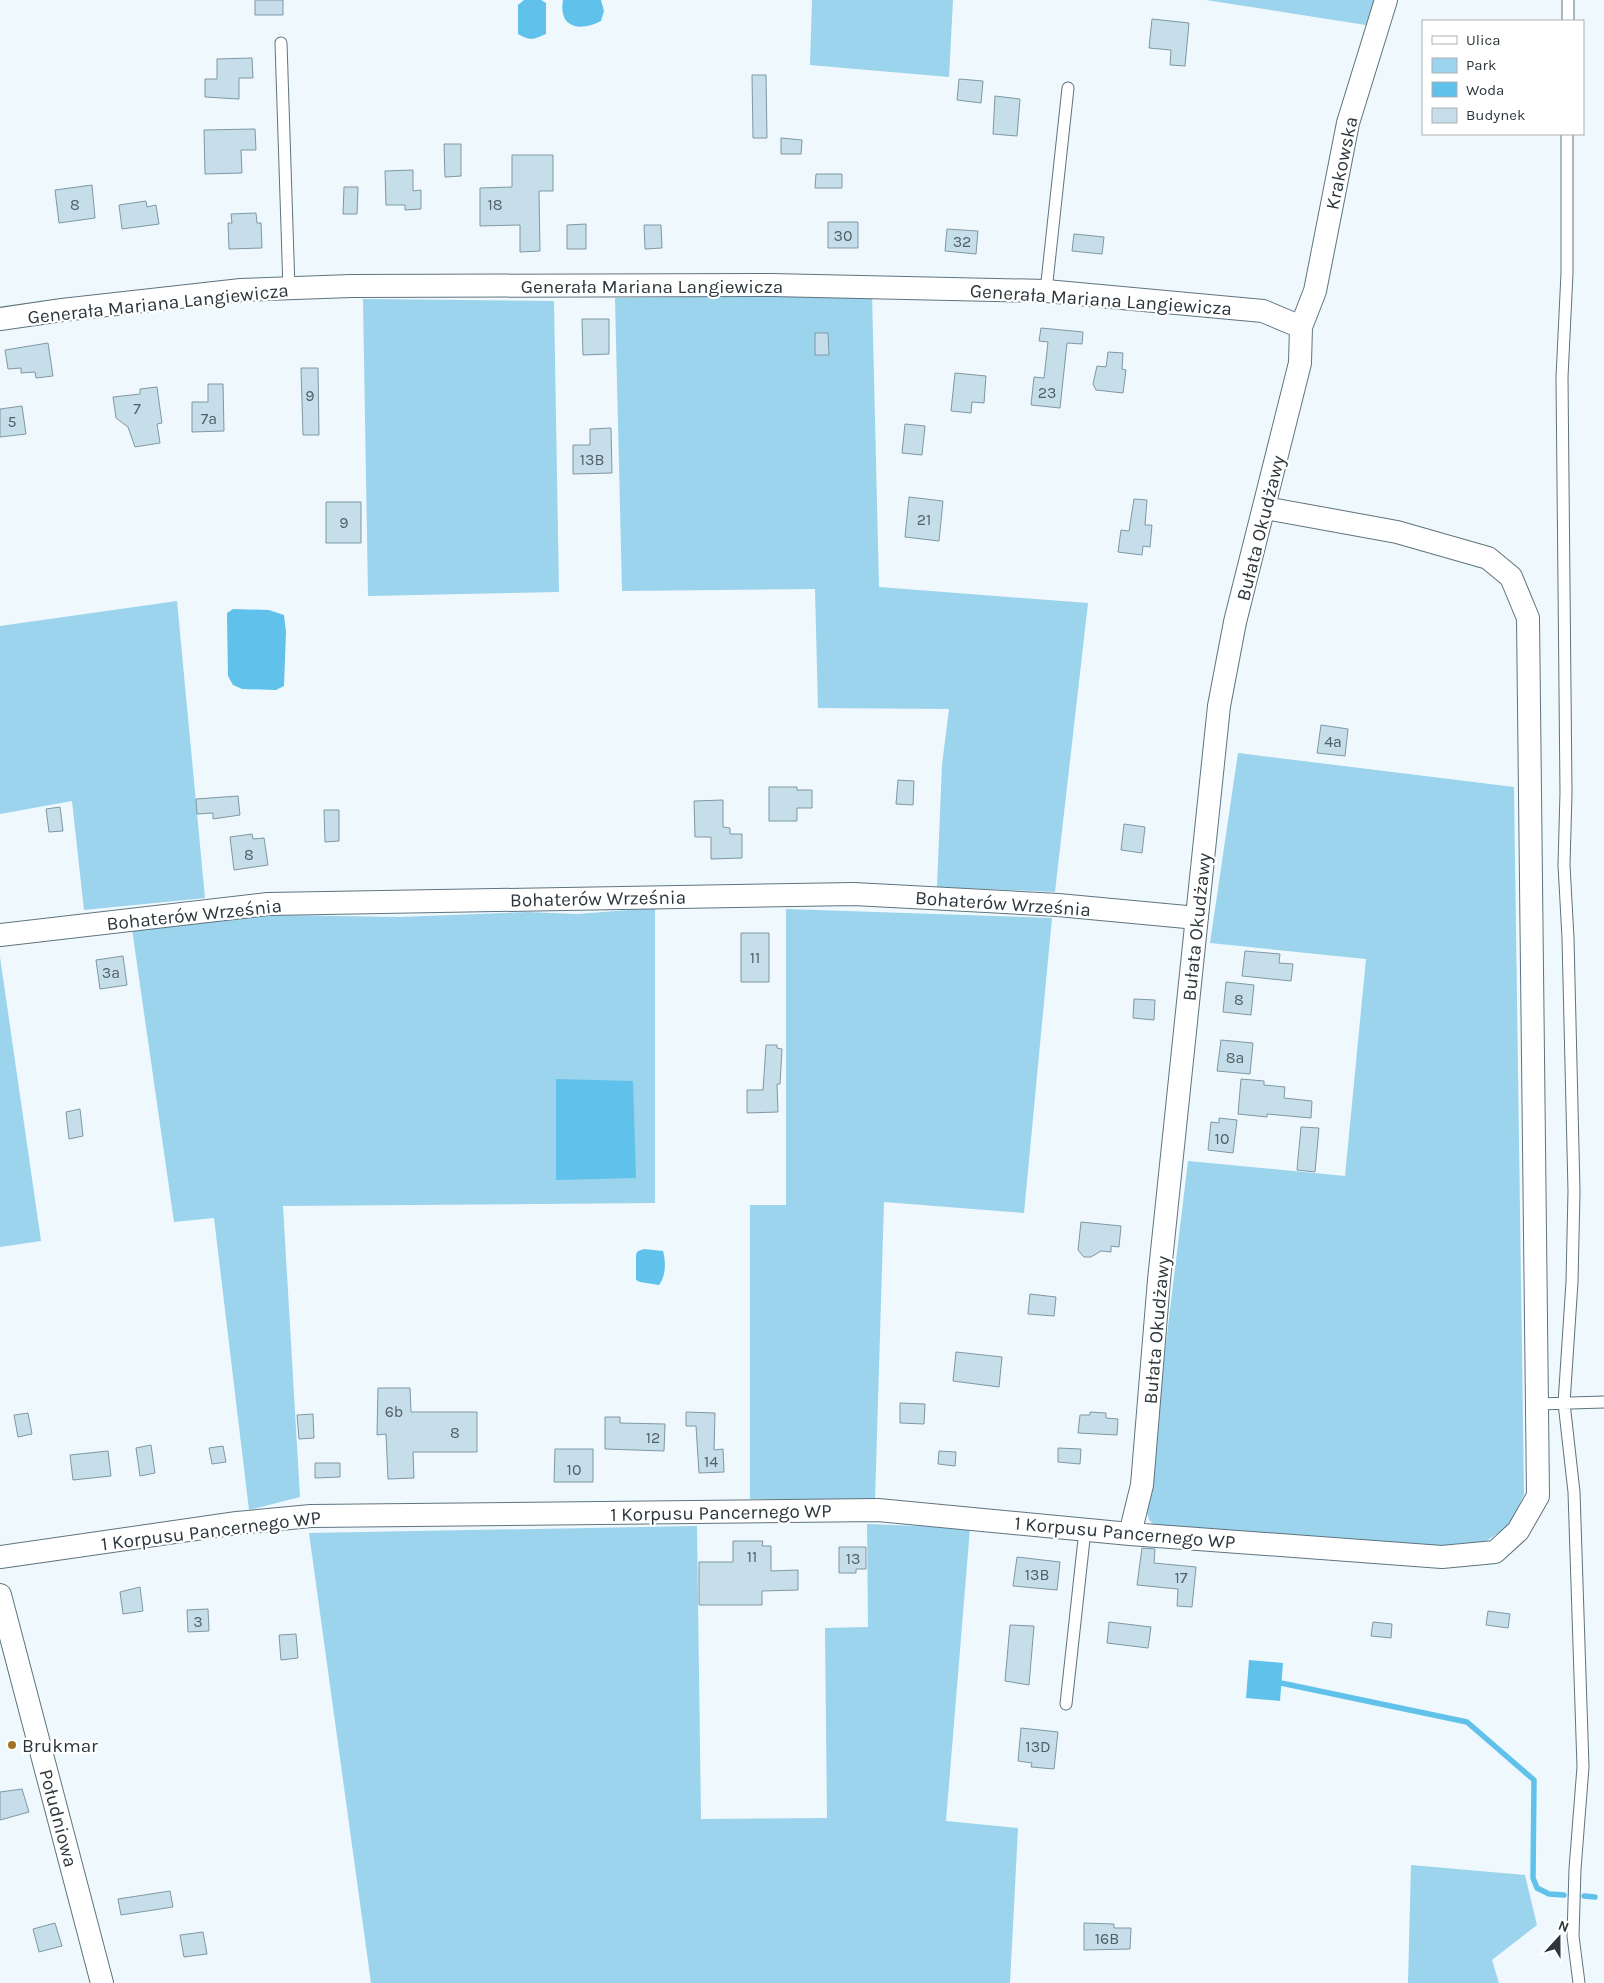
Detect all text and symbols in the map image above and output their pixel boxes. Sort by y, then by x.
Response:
legend [1422,20,1584,135]
text: Ulica [1466,31,1500,49]
text: Park [1466,56,1496,74]
text: Woda [1466,81,1504,99]
text: Budynek [1466,106,1525,124]
street label: Krakowska [1321,115,1363,212]
house number: 8 [70,195,80,214]
house number: 18 [487,195,503,214]
house number: 30 [834,226,852,245]
house number: 32 [953,232,971,251]
street label: Generała Mariana Langiewicza [521,276,783,298]
street label: Generała Mariana Langiewicza [26,279,290,329]
street label: Generała Mariana Langiewicza [969,280,1233,320]
house number: 23 [1038,383,1056,402]
house number: 9 [305,386,315,405]
house number: 7 [133,399,141,418]
house number: 7a [201,409,217,428]
house number: 5 [7,412,17,431]
house number: 13B [580,450,604,469]
street label: Bułata Okudżawy [1232,453,1290,603]
house number: 21 [917,510,931,529]
house number: 9 [339,513,349,532]
house number: 4a [1324,732,1342,751]
house number: 8 [244,845,254,864]
street label: Bułata Okudżawy [1178,852,1216,1002]
street label: Bohaterów Września [510,886,686,912]
street label: Bohaterów Września [914,887,1092,921]
street label: Bohaterów Września [105,895,283,935]
house number: 11 [750,948,760,967]
house number: 3a [102,963,120,982]
house number: 8 [1234,990,1244,1009]
house number: 8a [1226,1048,1244,1067]
house number: 10 [1215,1129,1229,1148]
street label: Bułata Okudżawy [1140,1255,1174,1405]
house number: 6b [385,1402,403,1421]
house number: 8 [450,1423,460,1442]
house number: 12 [646,1428,660,1447]
house number: 14 [704,1452,718,1471]
house number: 10 [567,1460,581,1479]
street label: 1 Korpusu Pancernego WP [610,1500,832,1526]
street label: 1 Korpusu Pancernego WP [100,1507,322,1555]
street label: 1 Korpusu Pancernego WP [1014,1512,1236,1554]
house number: 11 [747,1547,757,1566]
house number: 13 [846,1549,860,1568]
house number: 13B [1025,1565,1049,1584]
house number: 17 [1175,1568,1188,1587]
house number: 3 [193,1612,203,1631]
place label: Brukmar [22,1735,98,1757]
house number: 13D [1025,1737,1051,1756]
marker: Brukmar [6,1739,18,1751]
street label: Południowa [34,1767,82,1870]
north arrow [1534,1913,1584,1963]
text: N [1556,1917,1571,1936]
house number: 16B [1095,1929,1119,1948]

